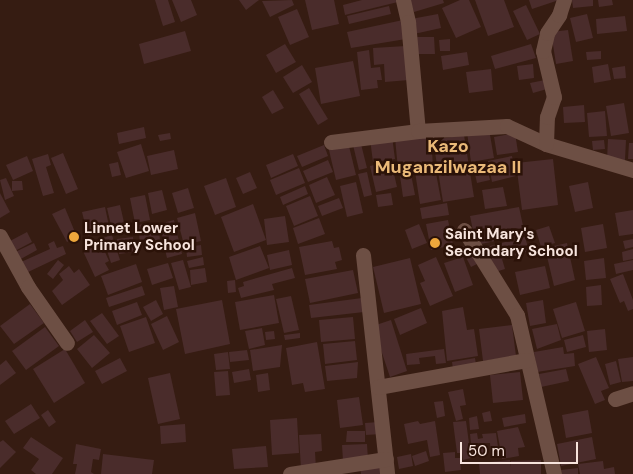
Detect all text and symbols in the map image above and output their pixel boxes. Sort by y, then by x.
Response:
district label: Kazo Muganzilwazaa II [375,136,521,178]
place label: Linnet Lower Primary School [84,219,195,254]
place label: Saint Mary's Secondary School [445,225,578,260]
marker: Linnet Lower Primary School [68,231,80,243]
marker: Saint Mary's Secondary School [429,237,441,249]
scale bar [463,432,580,464]
text: 50 m [468,441,505,461]

